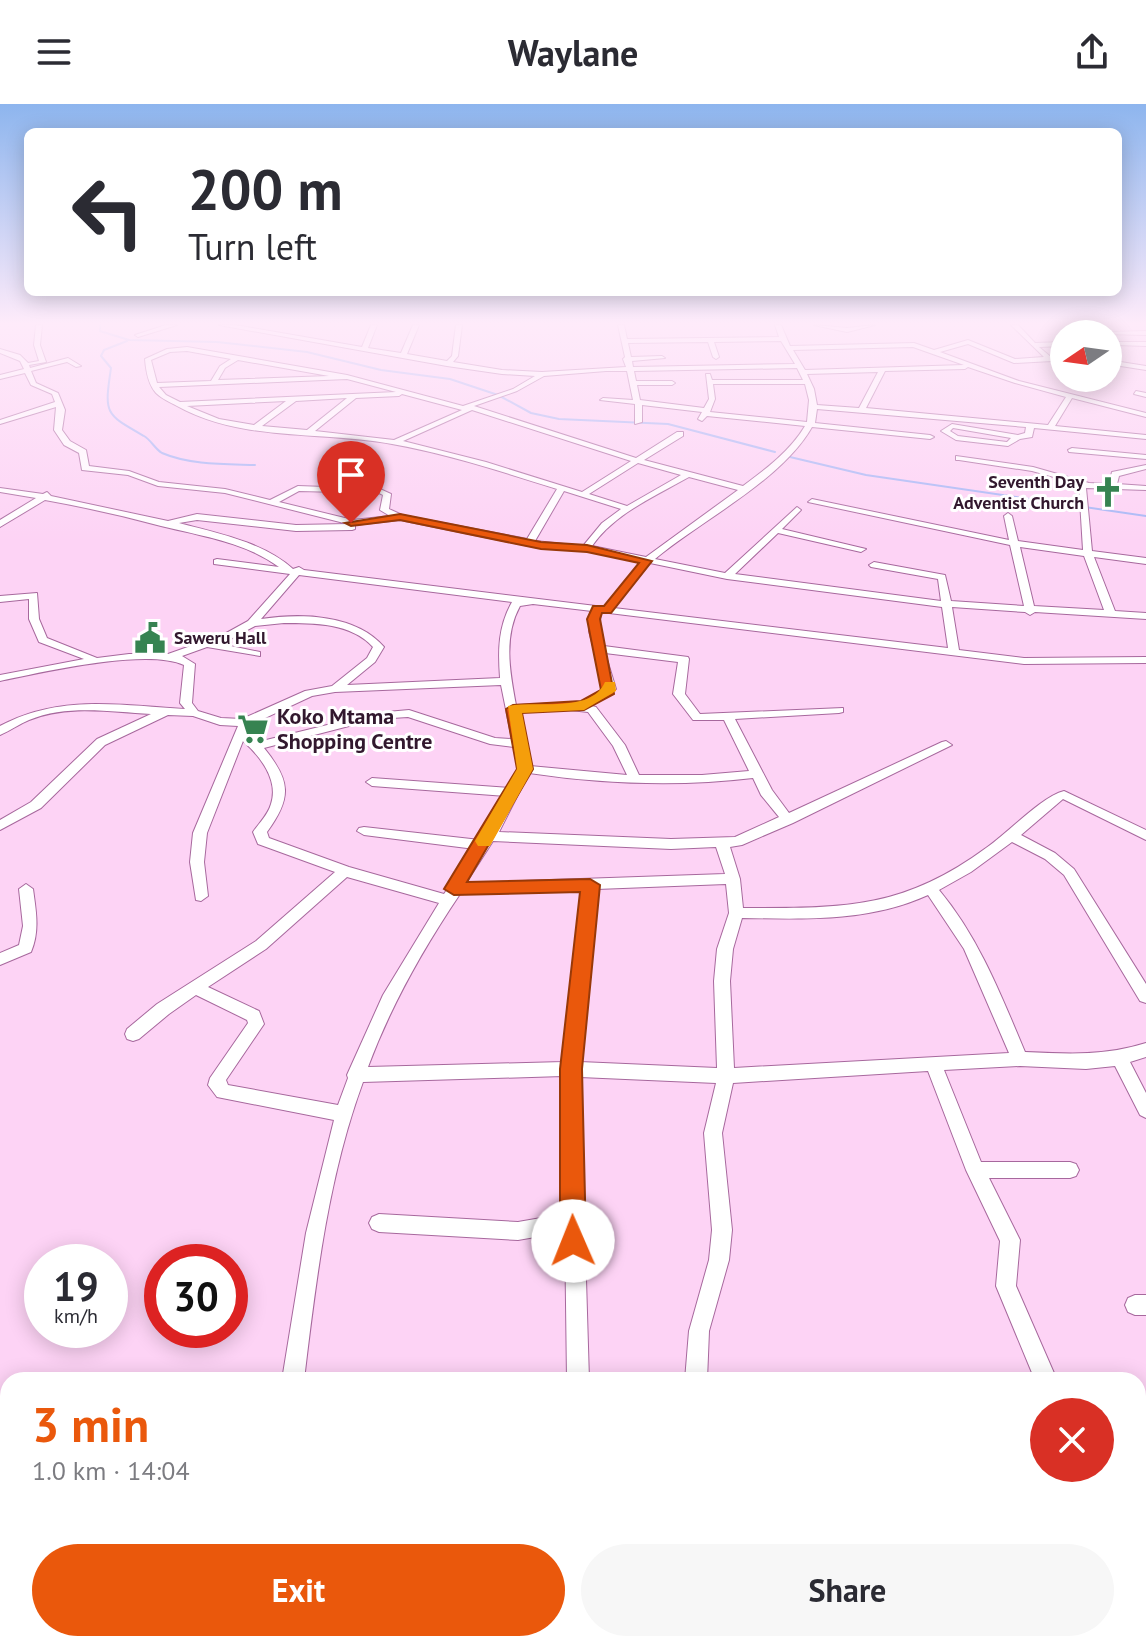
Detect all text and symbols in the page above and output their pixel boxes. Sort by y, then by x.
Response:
text: Waylane [508,29,638,76]
icon: menu [32,30,76,74]
icon: share [1070,30,1114,74]
text: 200 m [188,153,343,225]
icon: left [56,160,160,264]
text: Turn left [188,223,317,270]
north arrow [1050,320,1122,392]
map controls [1050,320,1122,392]
pin [317,441,385,523]
icon: arrive [329,453,373,497]
place label: Seventh Day Adventist Church [953,470,1084,514]
church icon: Seventh Day Adventist Church [1091,475,1125,509]
public building icon: Saweru Hall [133,621,167,655]
place label: Saweru Hall [174,626,267,649]
place label: Koko Mtama Shopping Centre [277,702,432,755]
supermarket icon: Koko Mtama Shopping Centre [236,712,270,746]
position arrow [531,1199,615,1283]
speed limit sign: 30 [144,1244,248,1348]
text: 19 [53,1260,99,1312]
text: km/h [54,1303,98,1329]
text: 3 min [32,1393,149,1455]
button: close [1030,1398,1114,1482]
text: 1.0 km · 14:04 [32,1454,190,1487]
button: Exit [32,1544,565,1636]
button: Share [581,1544,1114,1636]

